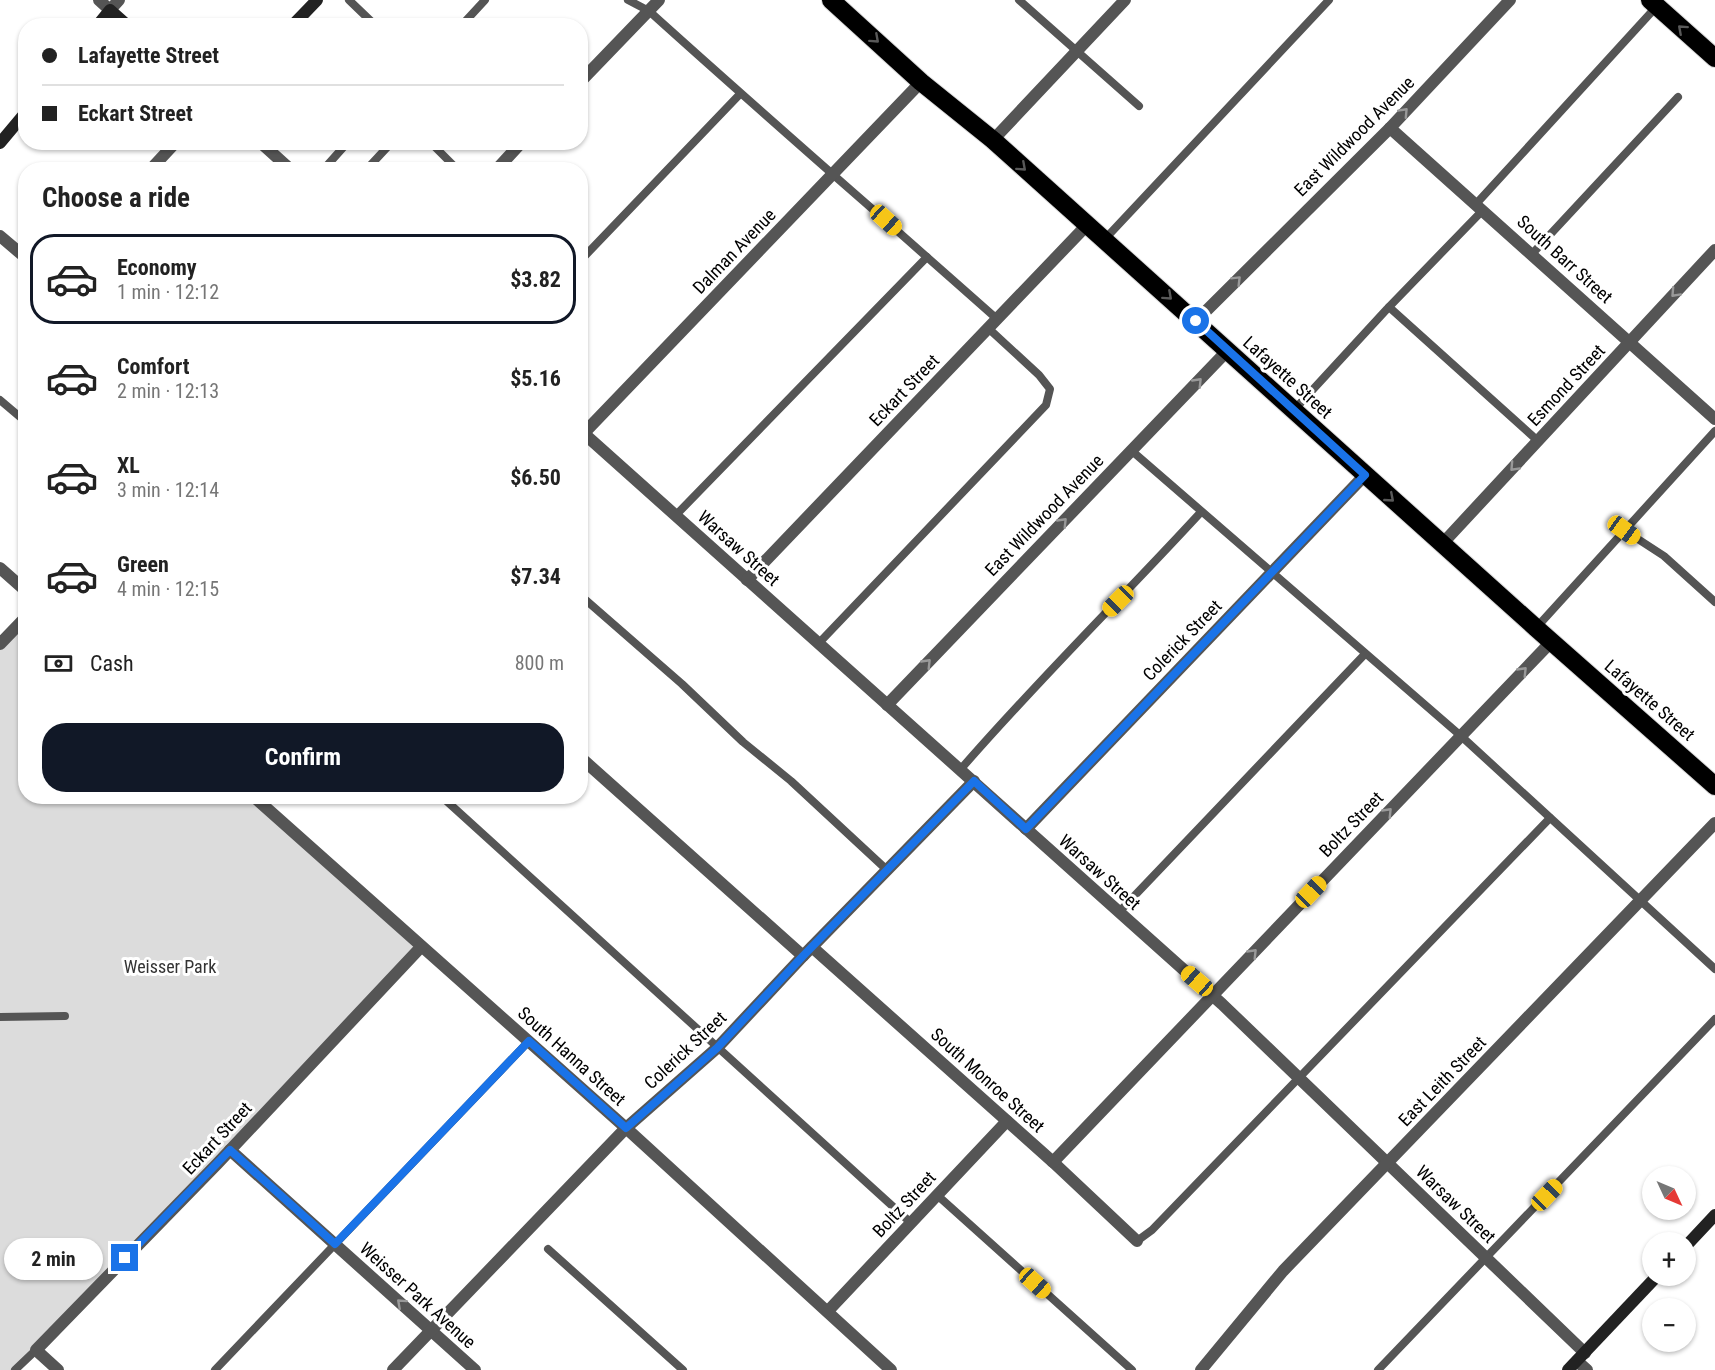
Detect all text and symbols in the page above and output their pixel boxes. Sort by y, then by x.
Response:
one-way arrow [1679,25,1689,36]
one-way arrow [867,32,878,43]
text: Lafayette Street [78,43,219,68]
street label: East Wildwood Avenue [1290,72,1418,200]
text: Eckart Street [78,101,193,126]
one-way arrow [1397,108,1408,119]
one-way arrow [1016,160,1026,171]
text: Choose a ride [42,182,190,214]
car [867,201,905,239]
street label: Dalman Avenue [688,204,780,298]
street label: South Barr Street [1513,211,1617,307]
icon: car [45,252,99,306]
text: Economy [117,255,197,280]
text: $3.82 [510,267,561,292]
one-way arrow [1230,276,1241,286]
text: 1 min · 12:12 [117,280,219,304]
one-way arrow [1671,286,1682,297]
one-way arrow [1161,289,1172,300]
route start [1182,307,1209,334]
street label: Lafayette Street [1239,332,1337,422]
street label: Esmond Street [1523,340,1609,430]
street label: Eckart Street [865,350,943,430]
icon: car [45,351,99,405]
text: Comfort [117,354,190,379]
text: $5.16 [510,366,561,391]
one-way arrow [1191,378,1202,388]
text: 2 min · 12:13 [117,379,219,403]
icon: car [45,450,99,504]
street label: East Wildwood Avenue [981,450,1107,580]
text: XL [117,453,140,478]
one-way arrow [1510,460,1521,471]
text: $6.50 [510,465,561,490]
text: 3 min · 12:14 [117,478,219,502]
one-way arrow [1384,490,1395,501]
street label: Warsaw Street [694,506,784,590]
car [1604,512,1644,548]
one-way arrow [1055,519,1066,530]
icon: car [45,549,99,603]
text: Green [117,552,169,577]
text: $7.34 [510,564,561,589]
text: 4 min · 12:15 [117,577,219,601]
car [1099,582,1137,620]
street label: Colerick Street [1138,595,1226,685]
icon: cash [42,647,75,680]
text: Cash [90,651,134,676]
text: 800 m [515,651,564,675]
street label: Lafayette Street [1601,655,1699,745]
one-way arrow [920,659,931,670]
one-way arrow [1516,668,1527,678]
button: Confirm [42,723,564,792]
street label: Boltz Street [1315,787,1387,861]
one-way arrow [1380,808,1391,819]
street label: Warsaw Street [1055,830,1145,914]
car [1292,873,1330,911]
one-way arrow [1245,949,1256,960]
park label: Weisser Park [124,956,216,977]
car [1178,962,1216,1000]
street label: South Hanna Street [514,1002,630,1110]
street label: Colerick Street [640,1007,730,1093]
street label: South Monroe Street [927,1023,1049,1137]
street label: East Leith Street [1394,1032,1490,1130]
street label: Eckart Street [178,1097,256,1179]
street label: Warsaw Street [1412,1161,1500,1247]
north arrow [1642,1166,1696,1220]
map controls [1642,1166,1696,1352]
street label: Boltz Street [868,1167,940,1241]
car [1528,1176,1566,1214]
button: + [1642,1232,1696,1286]
callout: 2 min [5,1237,104,1279]
street label: Weisser Park Avenue [356,1238,480,1352]
route end [111,1244,138,1271]
text: 2 min [31,1247,76,1271]
car [1016,1264,1054,1302]
button: − [1642,1298,1696,1352]
one-way arrow [397,1299,407,1310]

